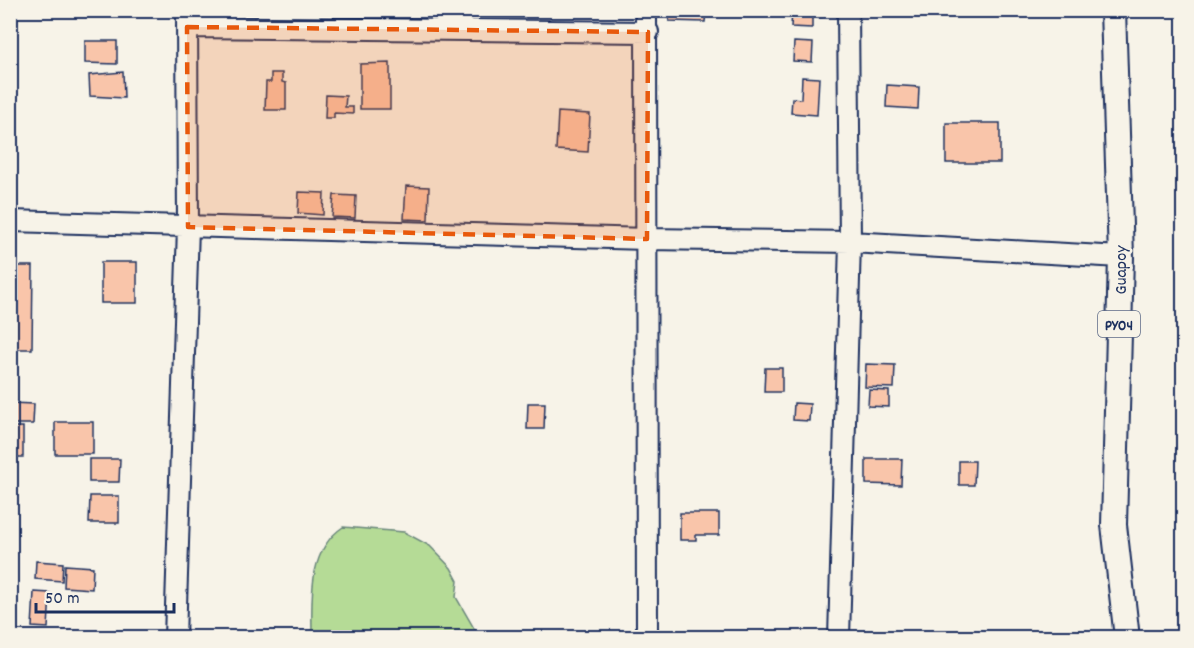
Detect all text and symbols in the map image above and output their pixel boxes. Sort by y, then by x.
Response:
street label: Guapoy [1110,245,1135,294]
road number: PY04 [1098,311,1140,337]
scale bar [36,576,174,614]
text: 50 m [45,587,80,612]

